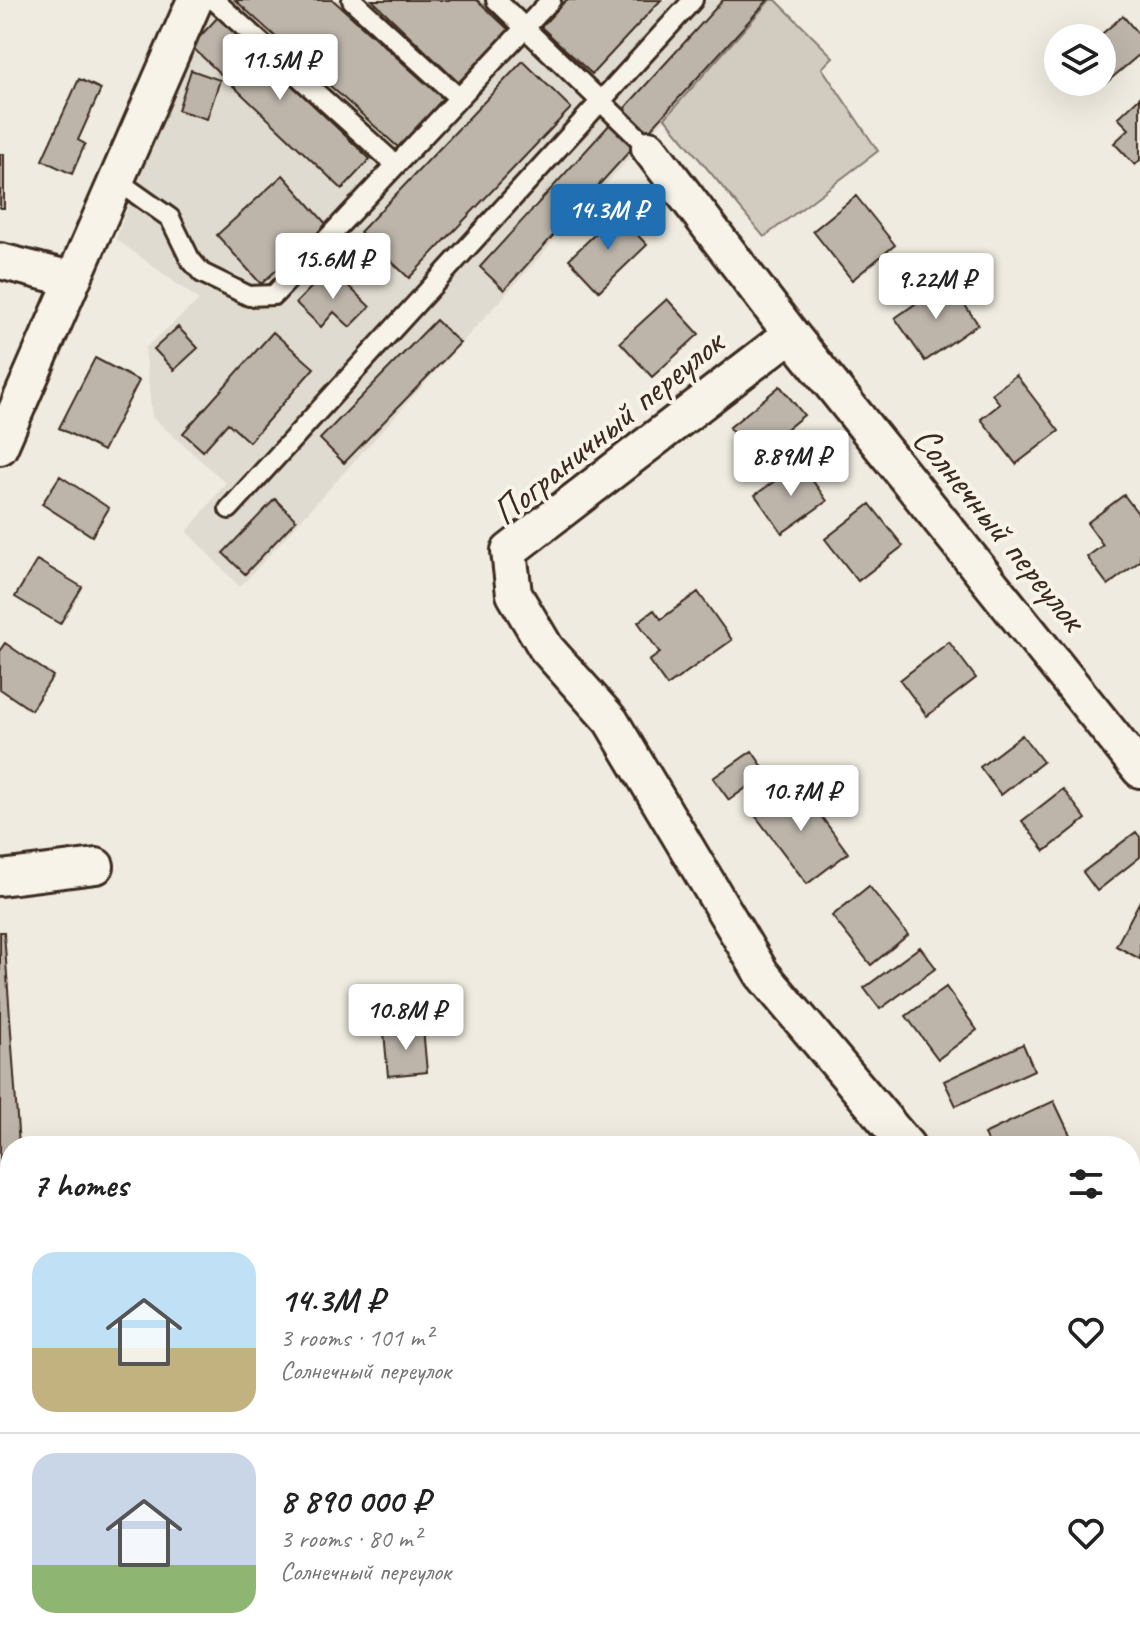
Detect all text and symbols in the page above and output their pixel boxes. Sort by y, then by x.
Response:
map controls [1044,24,1116,96]
button: layers [1044,24,1116,96]
pin: 11.5M ₽ [206,34,354,102]
text: 11.5M ₽ [241,43,319,76]
pin: 14.3M ₽ [534,184,682,252]
text: 14.3M ₽ [569,193,647,226]
pin: 15.6M ₽ [259,233,407,301]
text: 15.6M ₽ [293,242,373,275]
pin: 9.22M ₽ [862,253,1010,321]
text: 9.22M ₽ [897,262,975,295]
street label: Пограничный переулок [482,317,736,535]
street label: Солнечный переулок [903,417,1099,643]
pin: 8.89M ₽ [717,430,865,498]
text: 8.89M ₽ [752,439,830,472]
pin: 10.7M ₽ [727,765,875,833]
text: 10.7M ₽ [762,774,840,807]
pin: 10.8M ₽ [332,984,480,1052]
text: 10.8M ₽ [367,993,445,1026]
icon: filters [1064,1162,1108,1206]
text: 7 homes [32,1163,128,1206]
text: 14.3M ₽ [280,1278,383,1321]
icon: home [96,1284,192,1380]
icon: heart [1064,1310,1108,1354]
text: 3 rooms · 101 m² [280,1321,432,1354]
text: Солнечный переулок [280,1354,451,1387]
text: 8 890 000 ₽ [280,1479,429,1522]
icon: home [96,1485,192,1581]
icon: heart [1064,1511,1108,1555]
text: 3 rooms · 80 m² [280,1522,421,1555]
text: Солнечный переулок [280,1555,451,1588]

